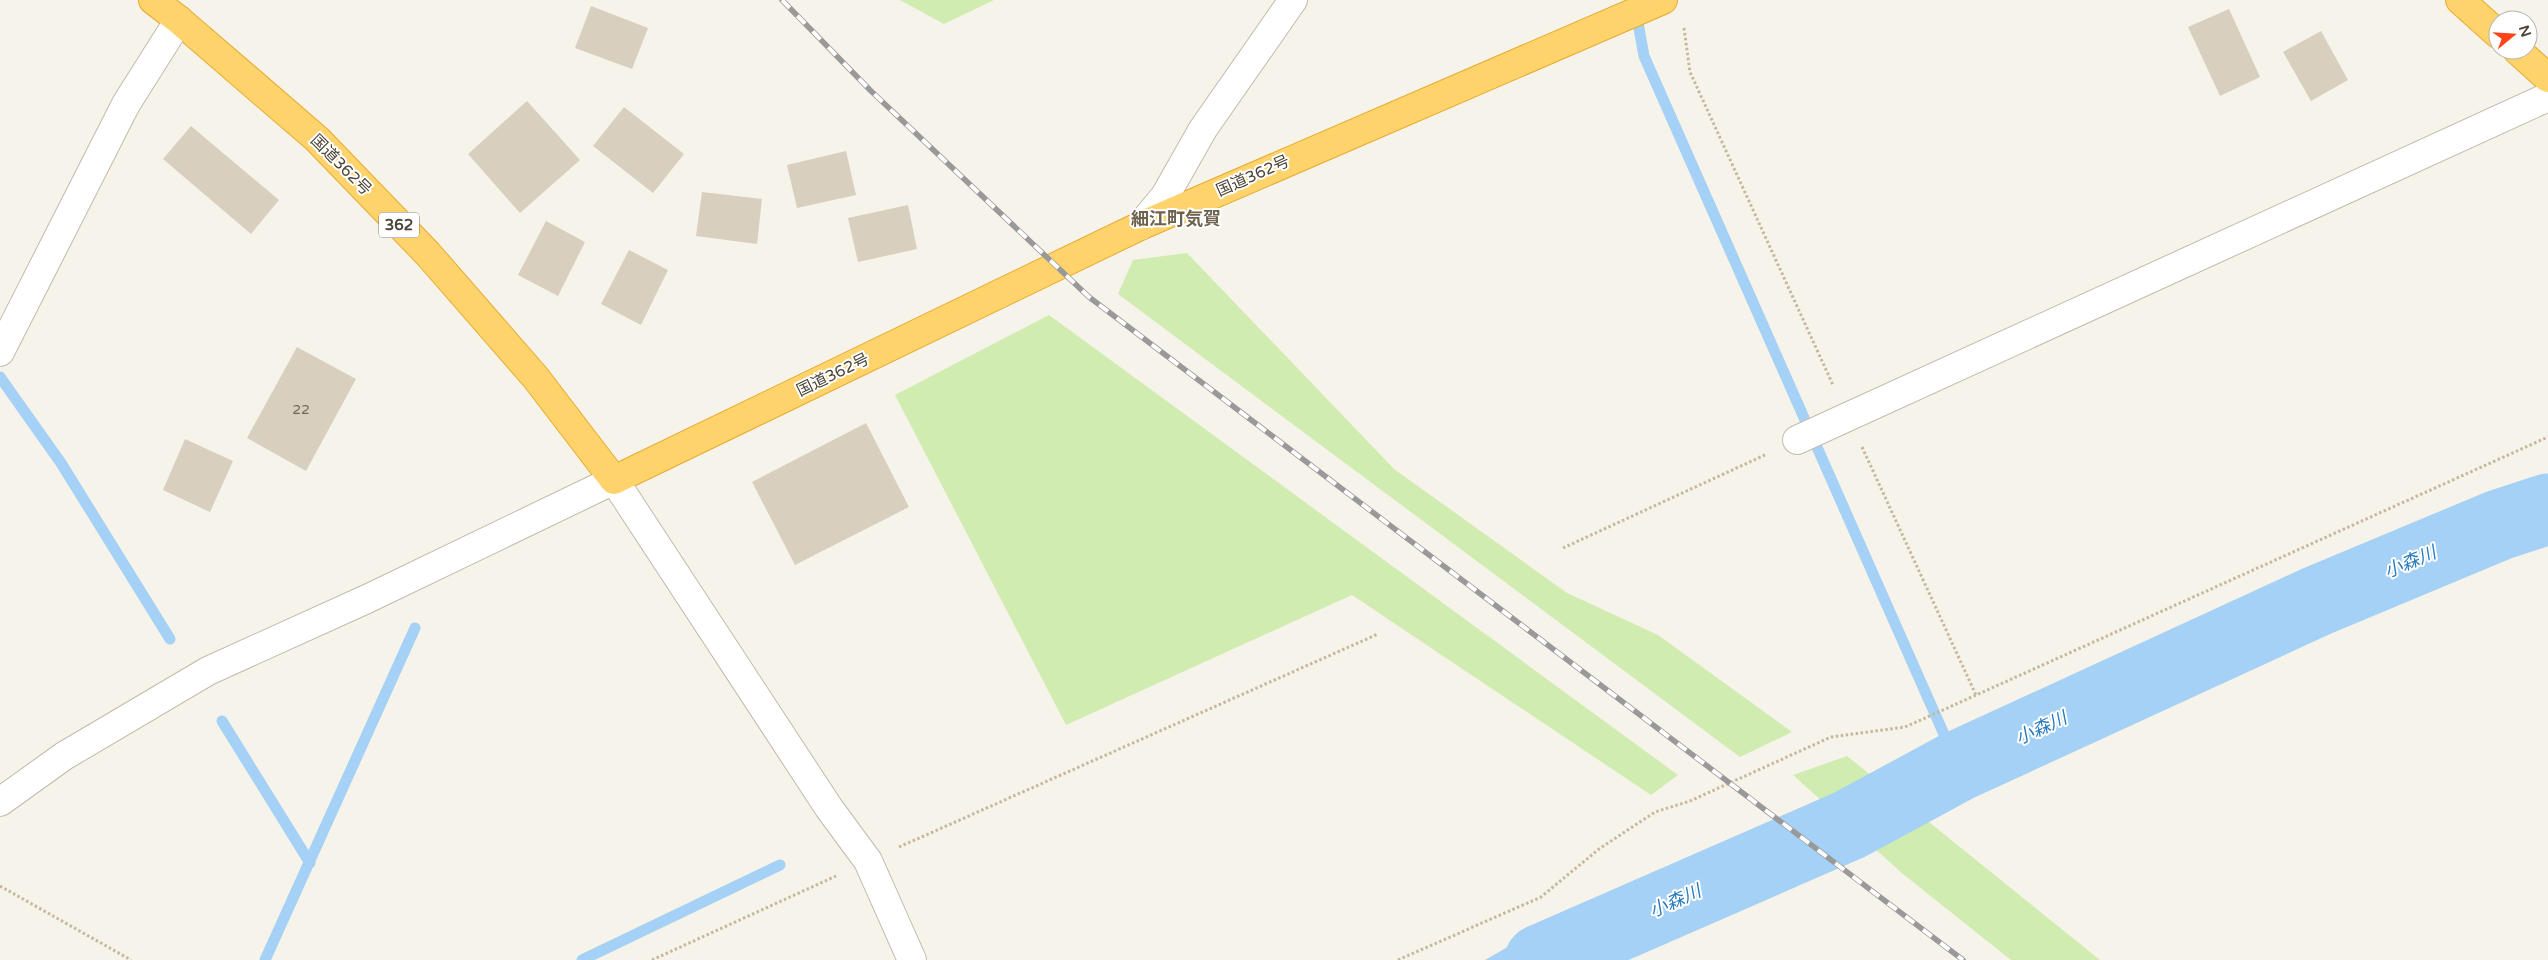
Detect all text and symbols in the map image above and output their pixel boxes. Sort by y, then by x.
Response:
north arrow [2488,10,2538,60]
text: N [2515,23,2535,39]
street label: 国道362号 [306,130,376,200]
street label: 国道362号 [1213,151,1293,201]
district label: 細江町気賀 [1131,208,1221,230]
road number: 362 [379,212,419,238]
street label: 国道362号 [793,349,873,401]
house number: 22 [292,401,310,418]
water label: 小森川 [2381,541,2441,583]
water label: 小森川 [2012,706,2072,749]
water label: 小森川 [1646,879,1706,922]

